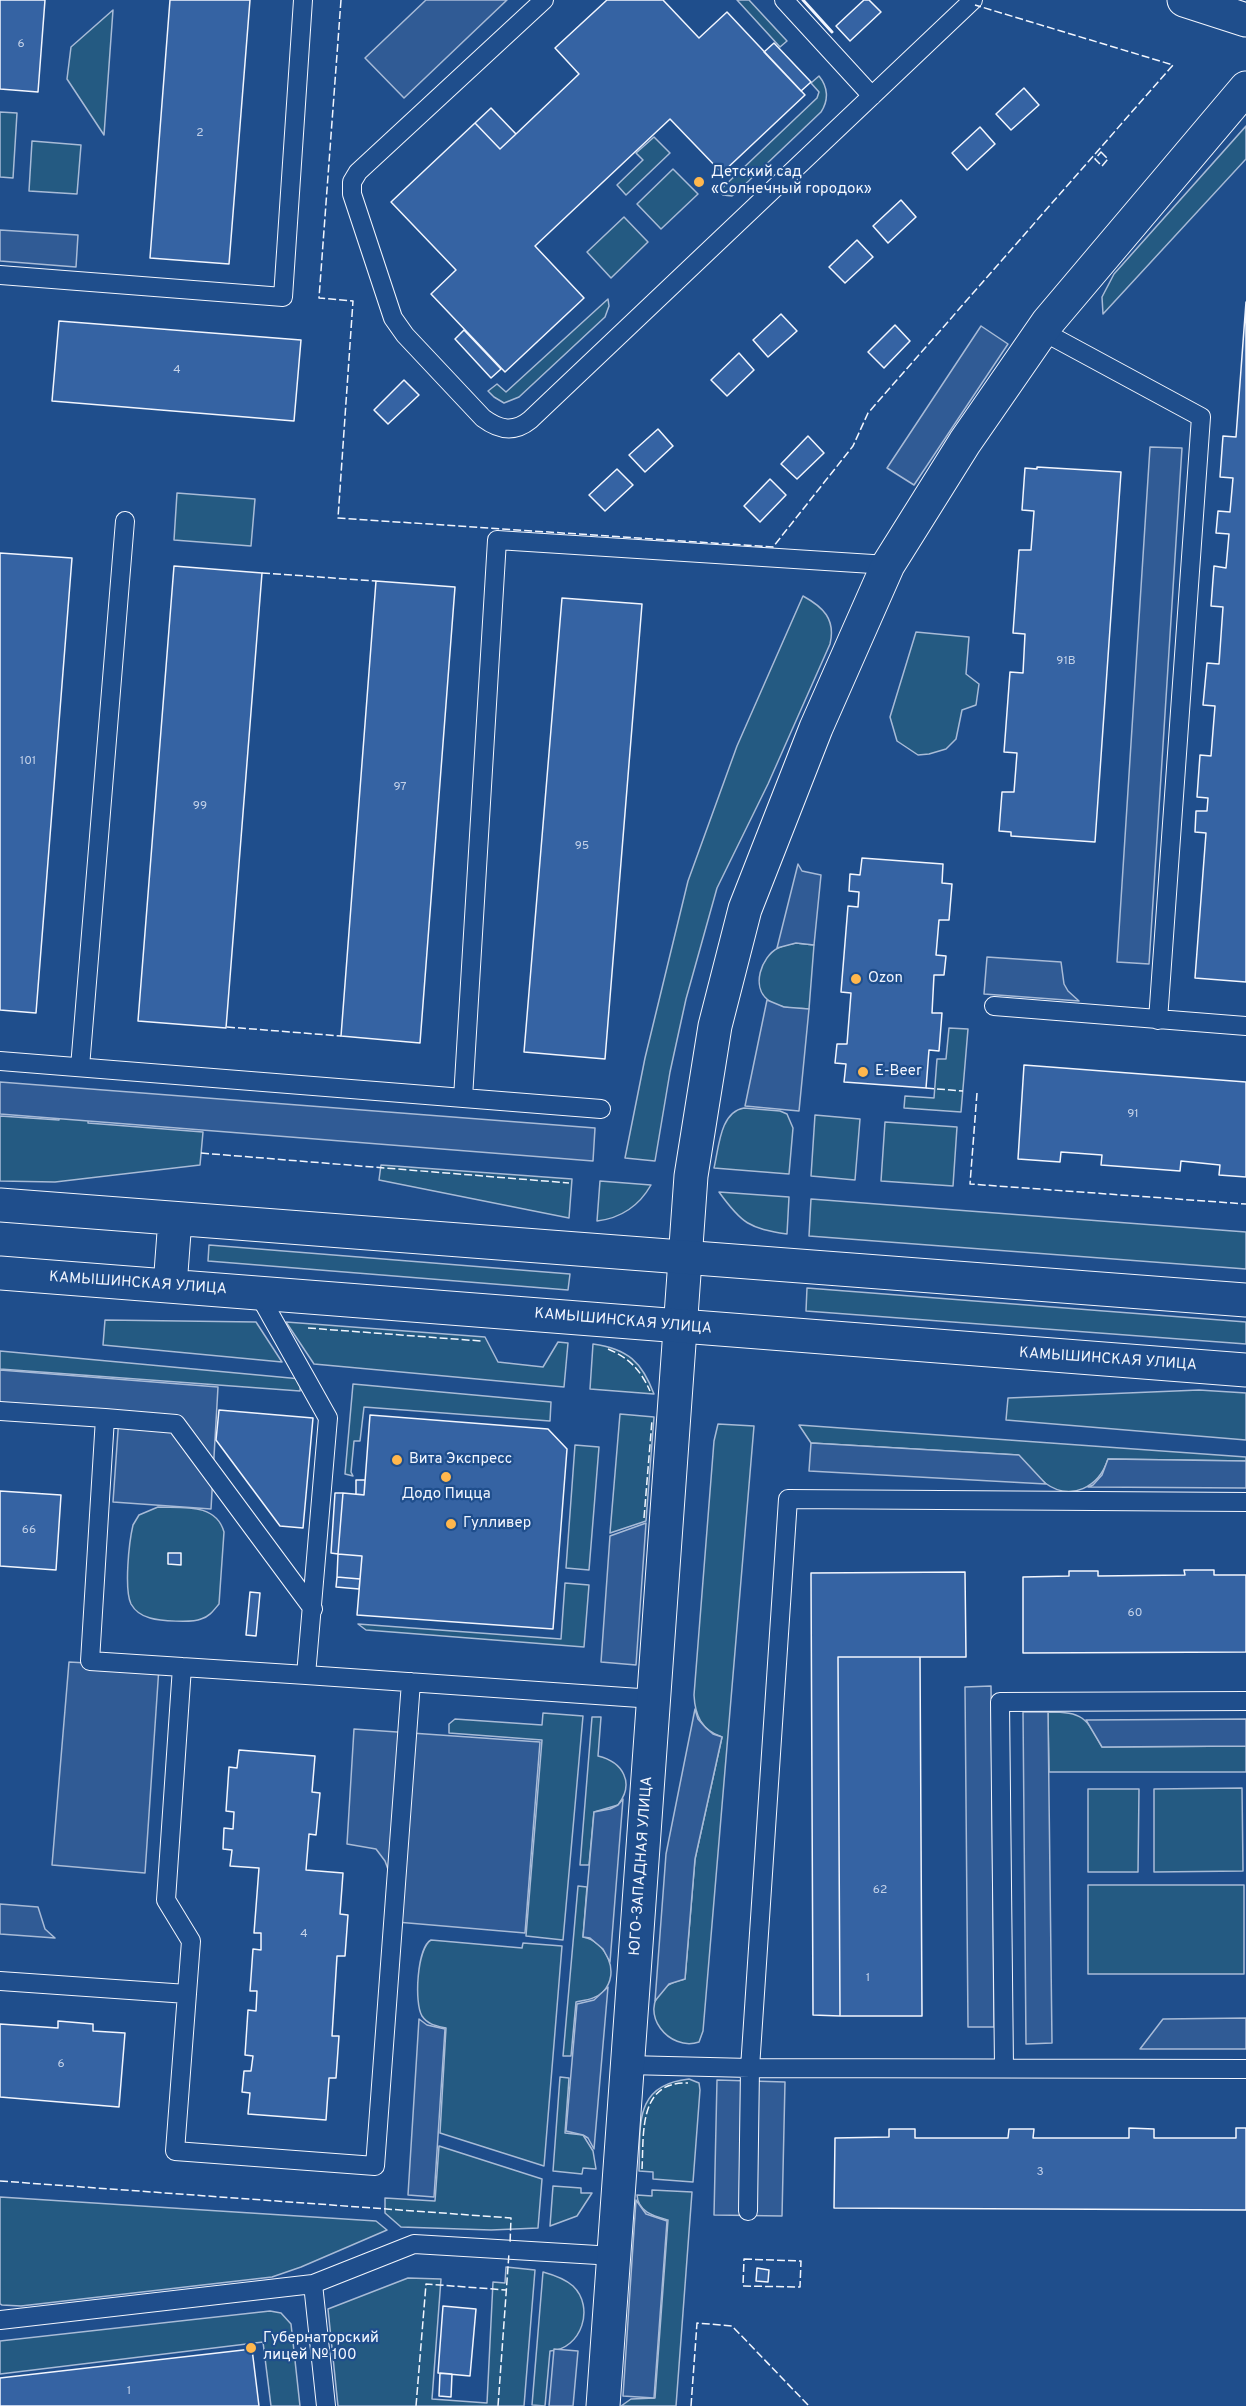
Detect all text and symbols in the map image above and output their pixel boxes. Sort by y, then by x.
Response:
house number: 6 [17,38,25,52]
house number: 2 [196,127,204,141]
place label: Детский сад «Солнечный городок» [711,164,872,199]
marker: Детский сад «Солнечный городок» [692,175,706,189]
house number: 4 [173,364,181,378]
house number: 91В [1056,655,1076,669]
house number: 101 [20,755,36,769]
house number: 97 [393,781,407,795]
house number: 99 [193,800,207,814]
house number: 95 [575,840,589,854]
place label: Ozon [868,970,903,988]
marker: Ozon [849,972,863,986]
place label: E-Beer [875,1063,922,1081]
marker: E-Beer [856,1065,870,1079]
house number: 91 [1127,1108,1139,1122]
street label: КАМЫШИНСКАЯ УЛИЦА [48,1269,228,1299]
street label: КАМЫШИНСКАЯ УЛИЦА [533,1305,713,1339]
street label: КАМЫШИНСКАЯ УЛИЦА [1018,1345,1198,1375]
place label: Вита Экспресс [409,1451,512,1469]
marker: Вита Экспресс [390,1453,404,1467]
marker: Додо Пицца [439,1470,453,1484]
place label: Додо Пицца [401,1486,491,1504]
place label: Гулливер [463,1515,531,1533]
marker: Гулливер [444,1517,458,1531]
house number: 66 [22,1524,36,1538]
house number: 60 [1128,1607,1142,1621]
street label: ЮГО-ЗАПАДНАЯ УЛИЦА [627,1776,657,1956]
house number: 62 [873,1884,887,1898]
house number: 4 [300,1928,308,1942]
house number: 1 [866,1972,870,1986]
house number: 6 [57,2058,65,2072]
house number: 3 [1036,2166,1044,2180]
place label: Губернаторский лицей № 100 [263,2330,379,2365]
marker: Губернаторский лицей № 100 [244,2341,258,2355]
house number: 1 [127,2385,131,2399]

